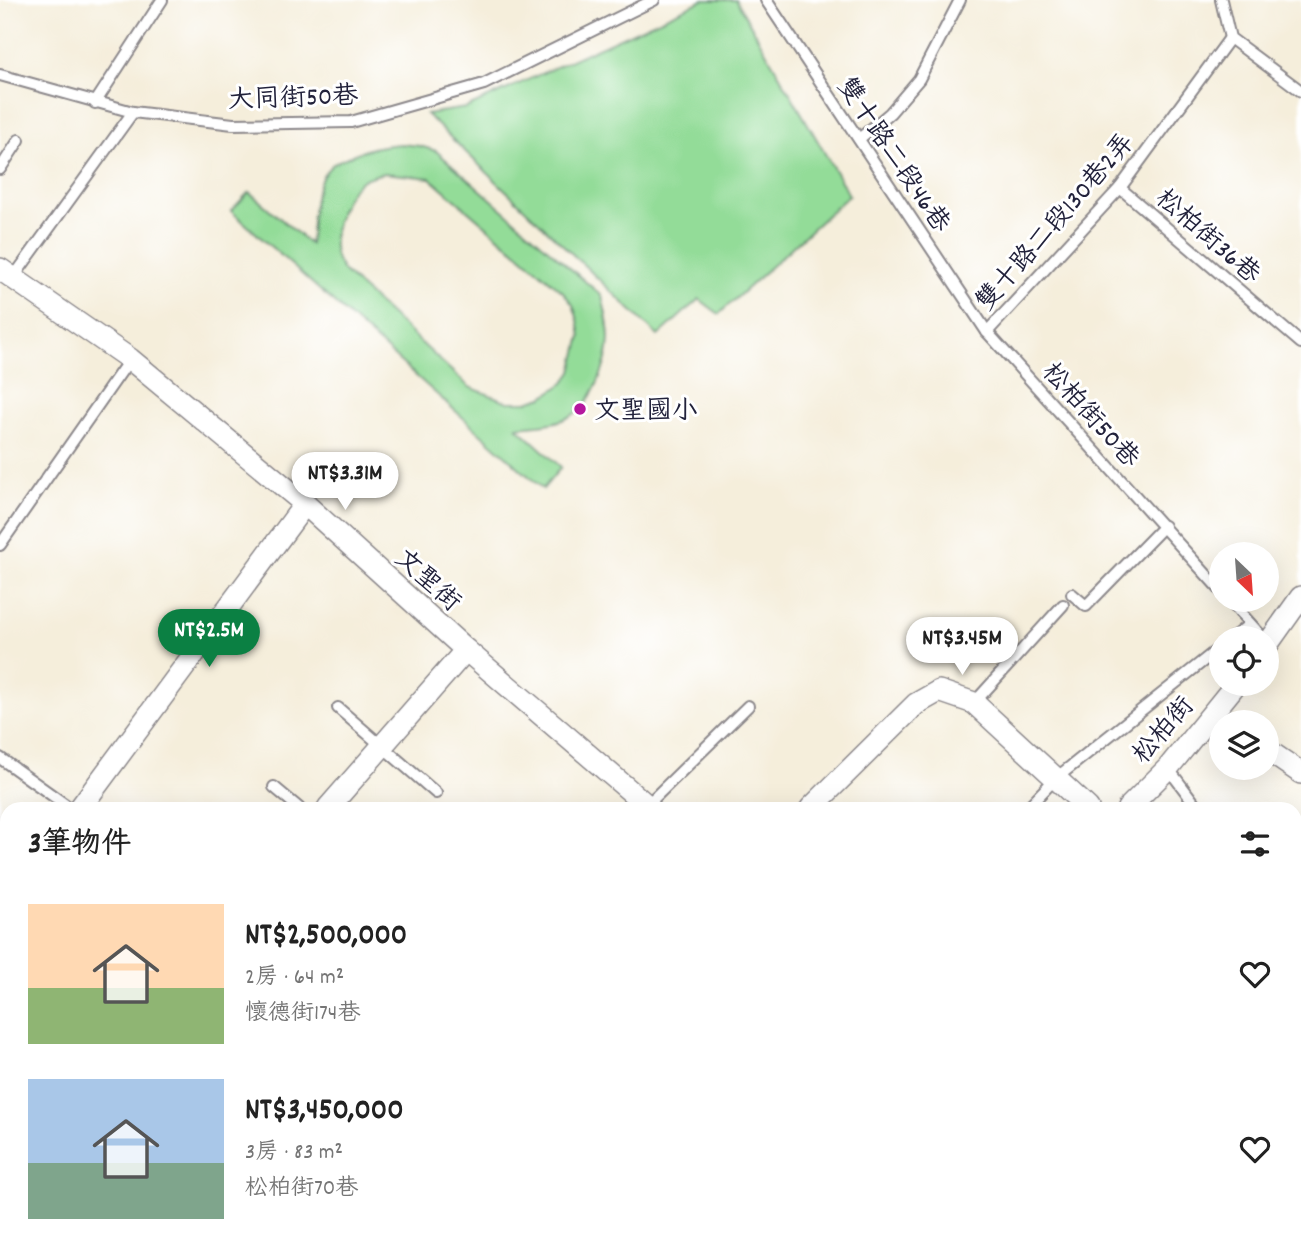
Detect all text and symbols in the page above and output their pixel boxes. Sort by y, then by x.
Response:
street label: 雙十路二段46巷 [827,71,958,241]
street label: 大同街50巷 [227,79,359,120]
street label: 雙十路二段130巷2弄 [969,126,1144,320]
street label: 松柏街36巷 [1146,182,1267,294]
street label: 松柏街50巷 [1032,356,1147,477]
place label: 文聖國小 [594,394,698,431]
marker: 文聖國小 [572,401,588,417]
pin: NT$3.31M [273,452,417,512]
text: NT$3.31M [308,458,382,491]
street label: 文聖街 [385,542,468,621]
north arrow [1209,542,1279,612]
map controls [1209,542,1279,780]
pin: NT$2.5M [144,610,274,669]
text: NT$2.5M [174,615,244,648]
pin: NT$3.45M [890,618,1034,677]
text: NT$3.45M [922,623,1002,656]
button: locate [1209,626,1279,696]
street label: 松柏街 [1125,690,1204,773]
button: layers [1209,710,1279,780]
text: 3筆物件 [28,825,131,868]
icon: filters [1236,825,1274,863]
text: NT$2,500,000 [245,916,407,959]
icon: home [84,932,168,1016]
icon: heart [1236,955,1274,993]
text: 2房 · 64 m² [245,962,344,995]
text: 懷德街174巷 [245,998,360,1031]
text: NT$3,450,000 [245,1091,404,1134]
icon: home [84,1107,168,1191]
icon: heart [1236,1130,1274,1168]
text: 3房 · 83 m² [245,1137,343,1170]
text: 松柏街70巷 [245,1173,358,1206]

